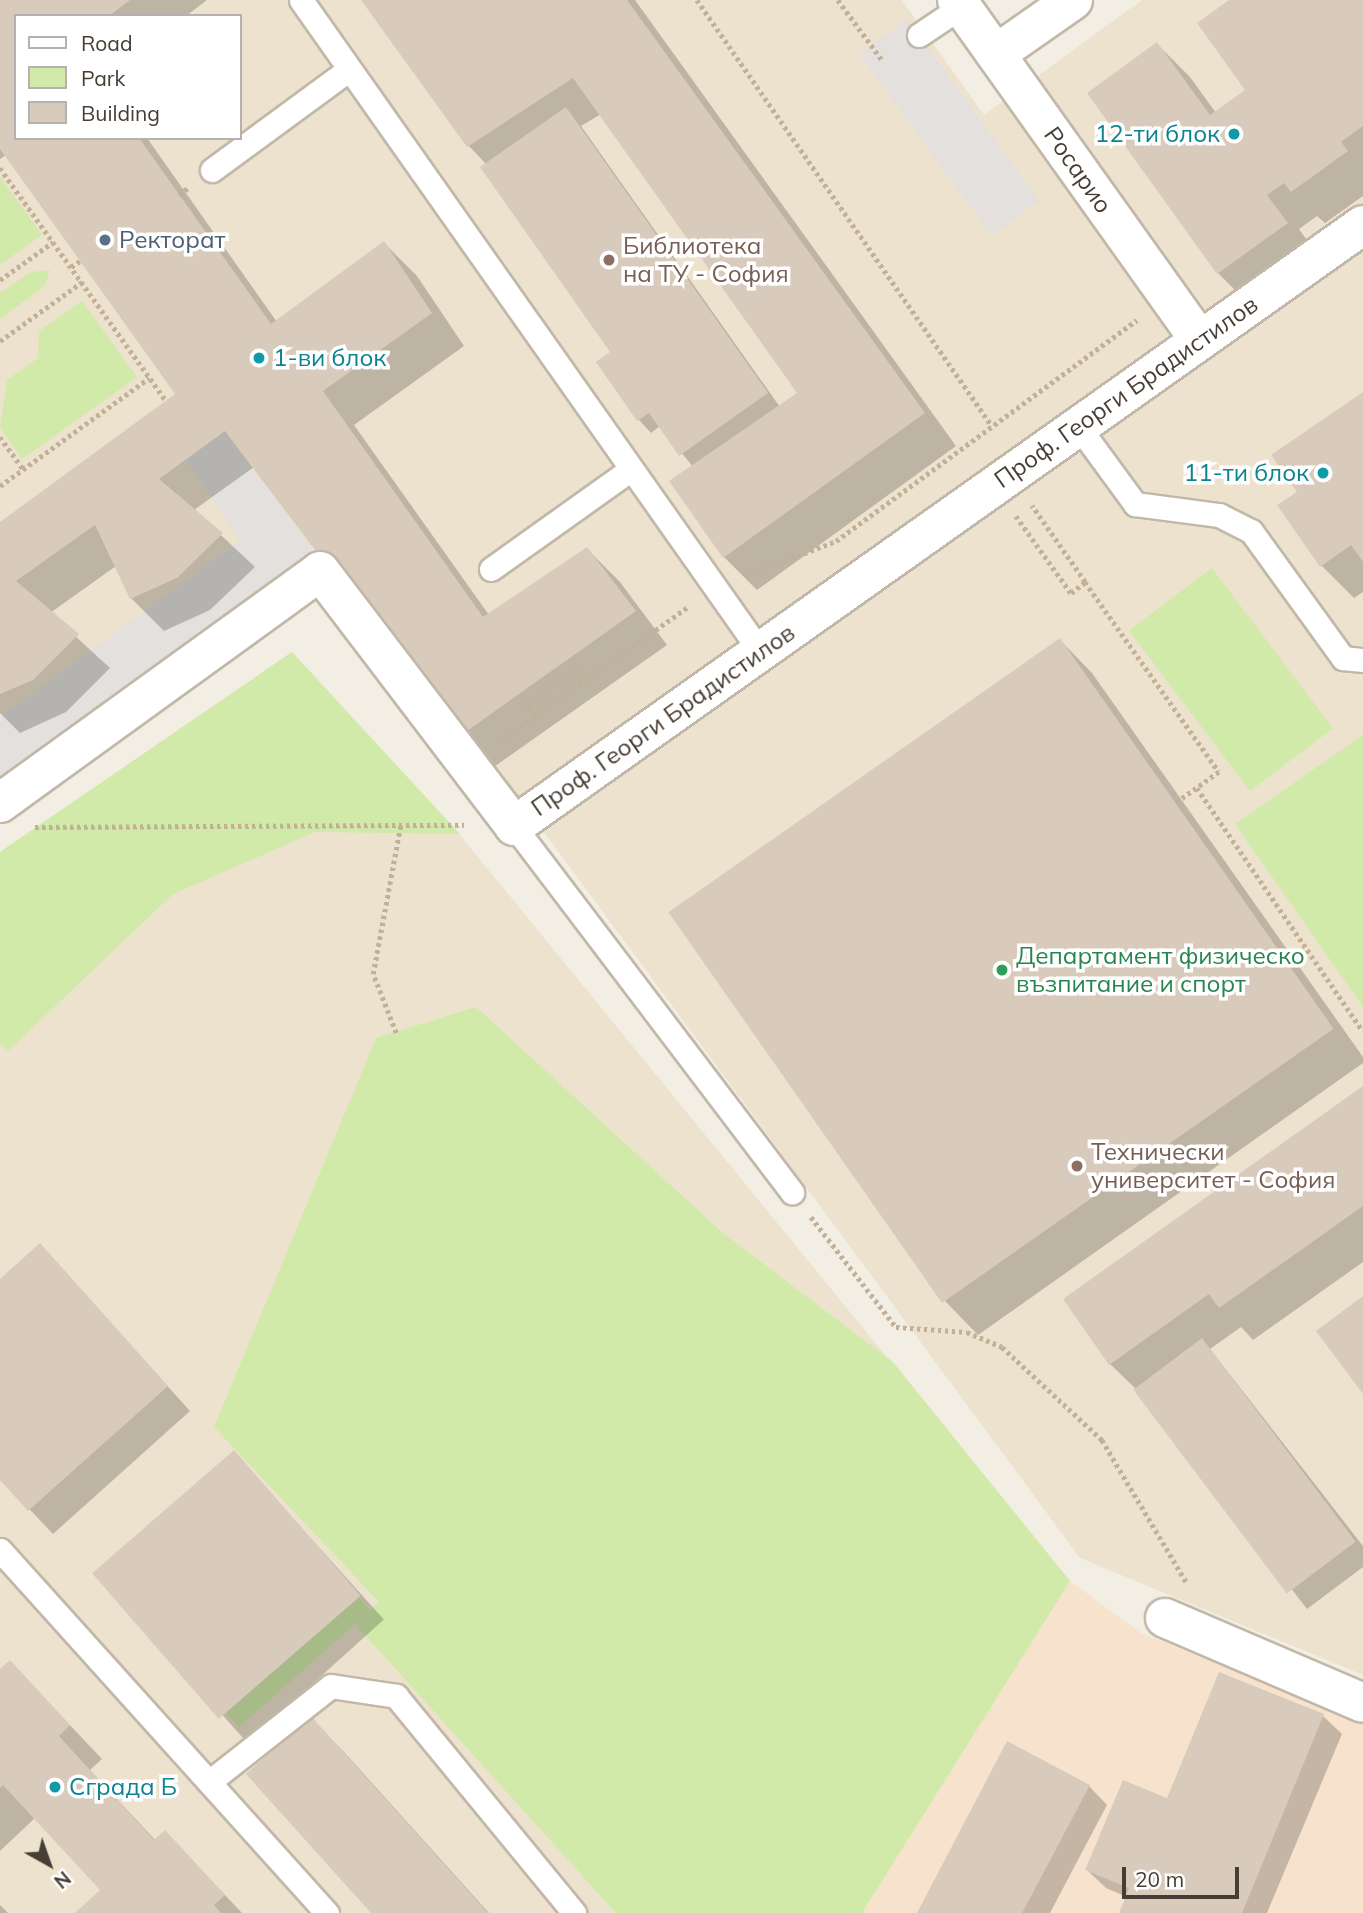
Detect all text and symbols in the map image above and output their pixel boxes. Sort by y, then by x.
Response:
legend [14,14,242,140]
text: Road [81,30,132,56]
text: Park [81,65,125,91]
text: Building [81,100,160,126]
place label: 12-ти блок [1095,120,1220,148]
street label: Росарио [1038,121,1118,219]
marker: 12-ти блок [1226,126,1242,142]
place label: Ректорат [119,226,225,254]
marker: Ректорат [97,232,113,248]
place label: Библиотека на ТУ - София [623,232,789,288]
marker: Библиотека на ТУ - София [601,252,617,268]
street label: Проф. Георги Брадистилов [989,290,1263,494]
place label: 1-ви блок [273,344,386,372]
marker: 1-ви блок [251,350,267,366]
place label: 11-ти блок [1184,459,1309,487]
marker: 11-ти блок [1315,465,1331,481]
street label: Проф. Георги Брадистилов [526,618,800,822]
place label: Департамент физическо възпитание и спорт [1016,942,1305,998]
marker: Департамент физическо възпитание и спорт [994,962,1010,978]
place label: Технически университет - София [1091,1138,1335,1194]
marker: Технически университет - София [1069,1158,1085,1174]
place label: Сграда Б [69,1773,177,1801]
marker: Сграда Б [47,1779,63,1795]
north arrow [14,1829,84,1899]
scale bar [1125,1854,1242,1898]
text: N [49,1866,76,1894]
text: 20 m [1135,1866,1184,1892]

